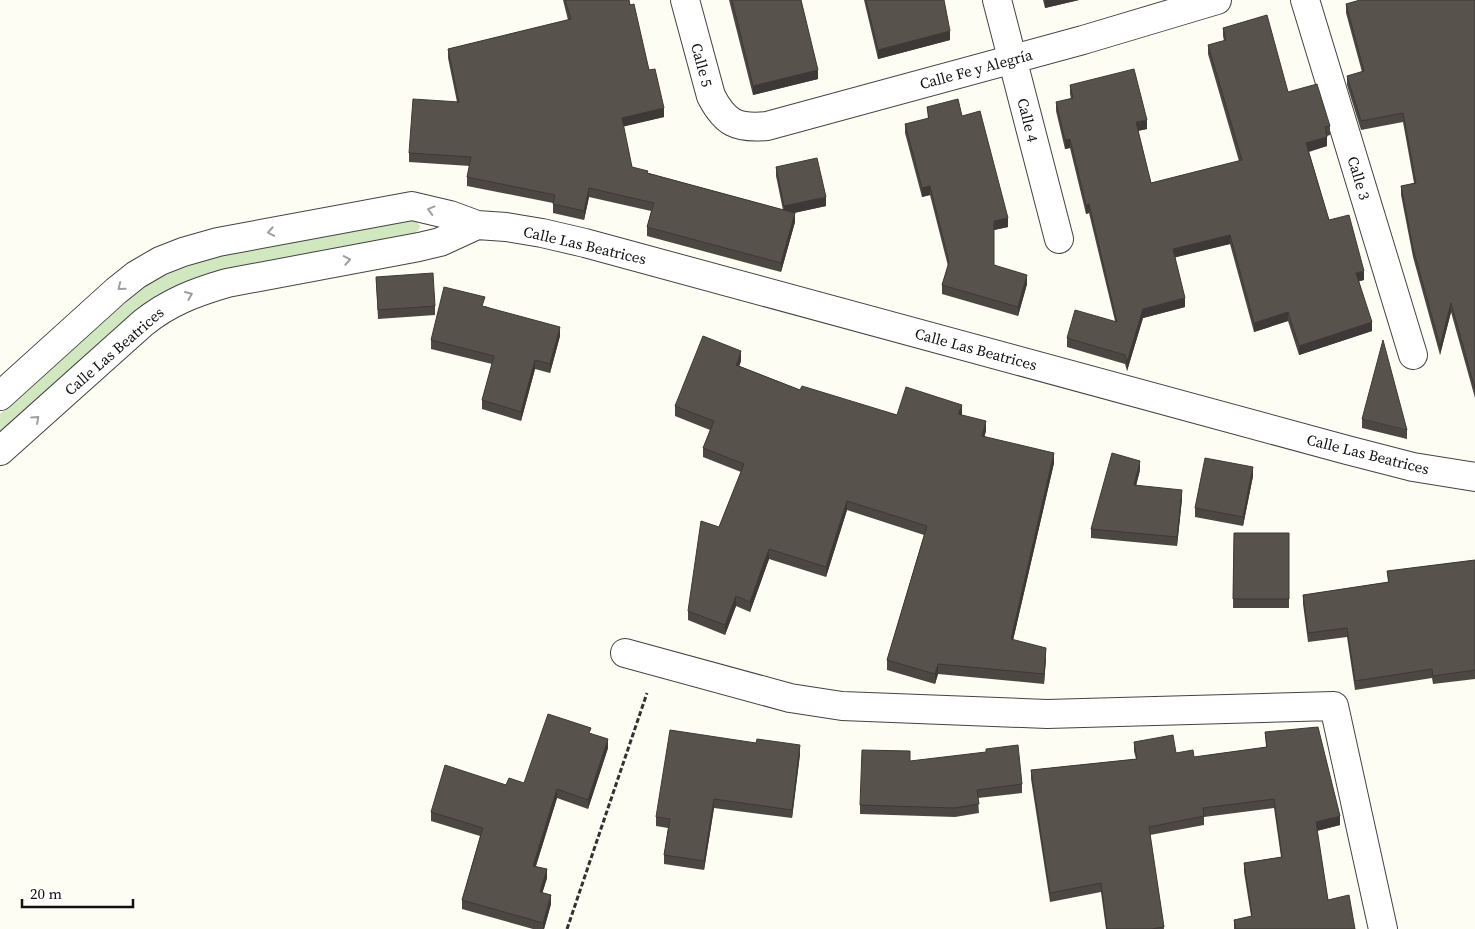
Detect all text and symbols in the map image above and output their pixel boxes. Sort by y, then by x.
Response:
street label: Calle 5 [686,41,718,89]
street label: Calle Fe y Alegría [917,44,1035,94]
street label: Calle 4 [1012,96,1044,145]
street label: Calle 3 [1342,154,1376,202]
one-way arrow [427,205,436,216]
street label: Calle Las Beatrices [521,221,649,269]
one-way arrow [267,226,276,236]
one-way arrow [343,256,352,266]
one-way arrow [118,282,127,290]
one-way arrow [184,291,193,301]
street label: Calle Las Beatrices [60,302,168,400]
street label: Calle Las Beatrices [913,323,1039,375]
one-way arrow [31,415,40,424]
street label: Calle Las Beatrices [1305,429,1431,479]
scale bar [22,876,134,908]
text: 20 m [30,883,62,904]

